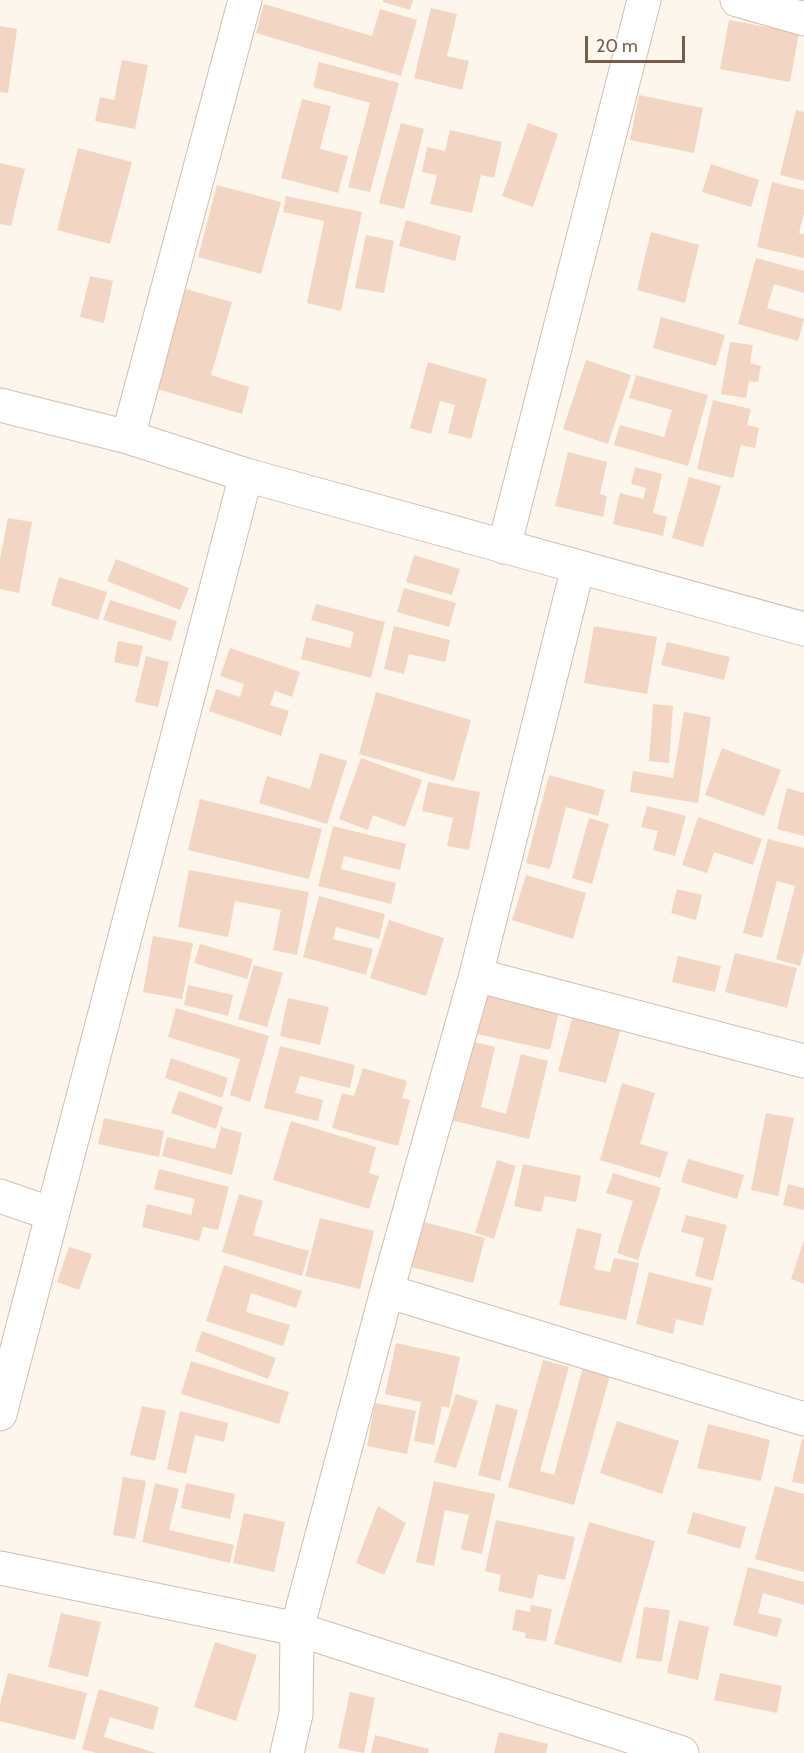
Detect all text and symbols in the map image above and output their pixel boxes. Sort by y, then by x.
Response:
scale bar [588,24,688,62]
text: 20 m [596,35,638,57]

